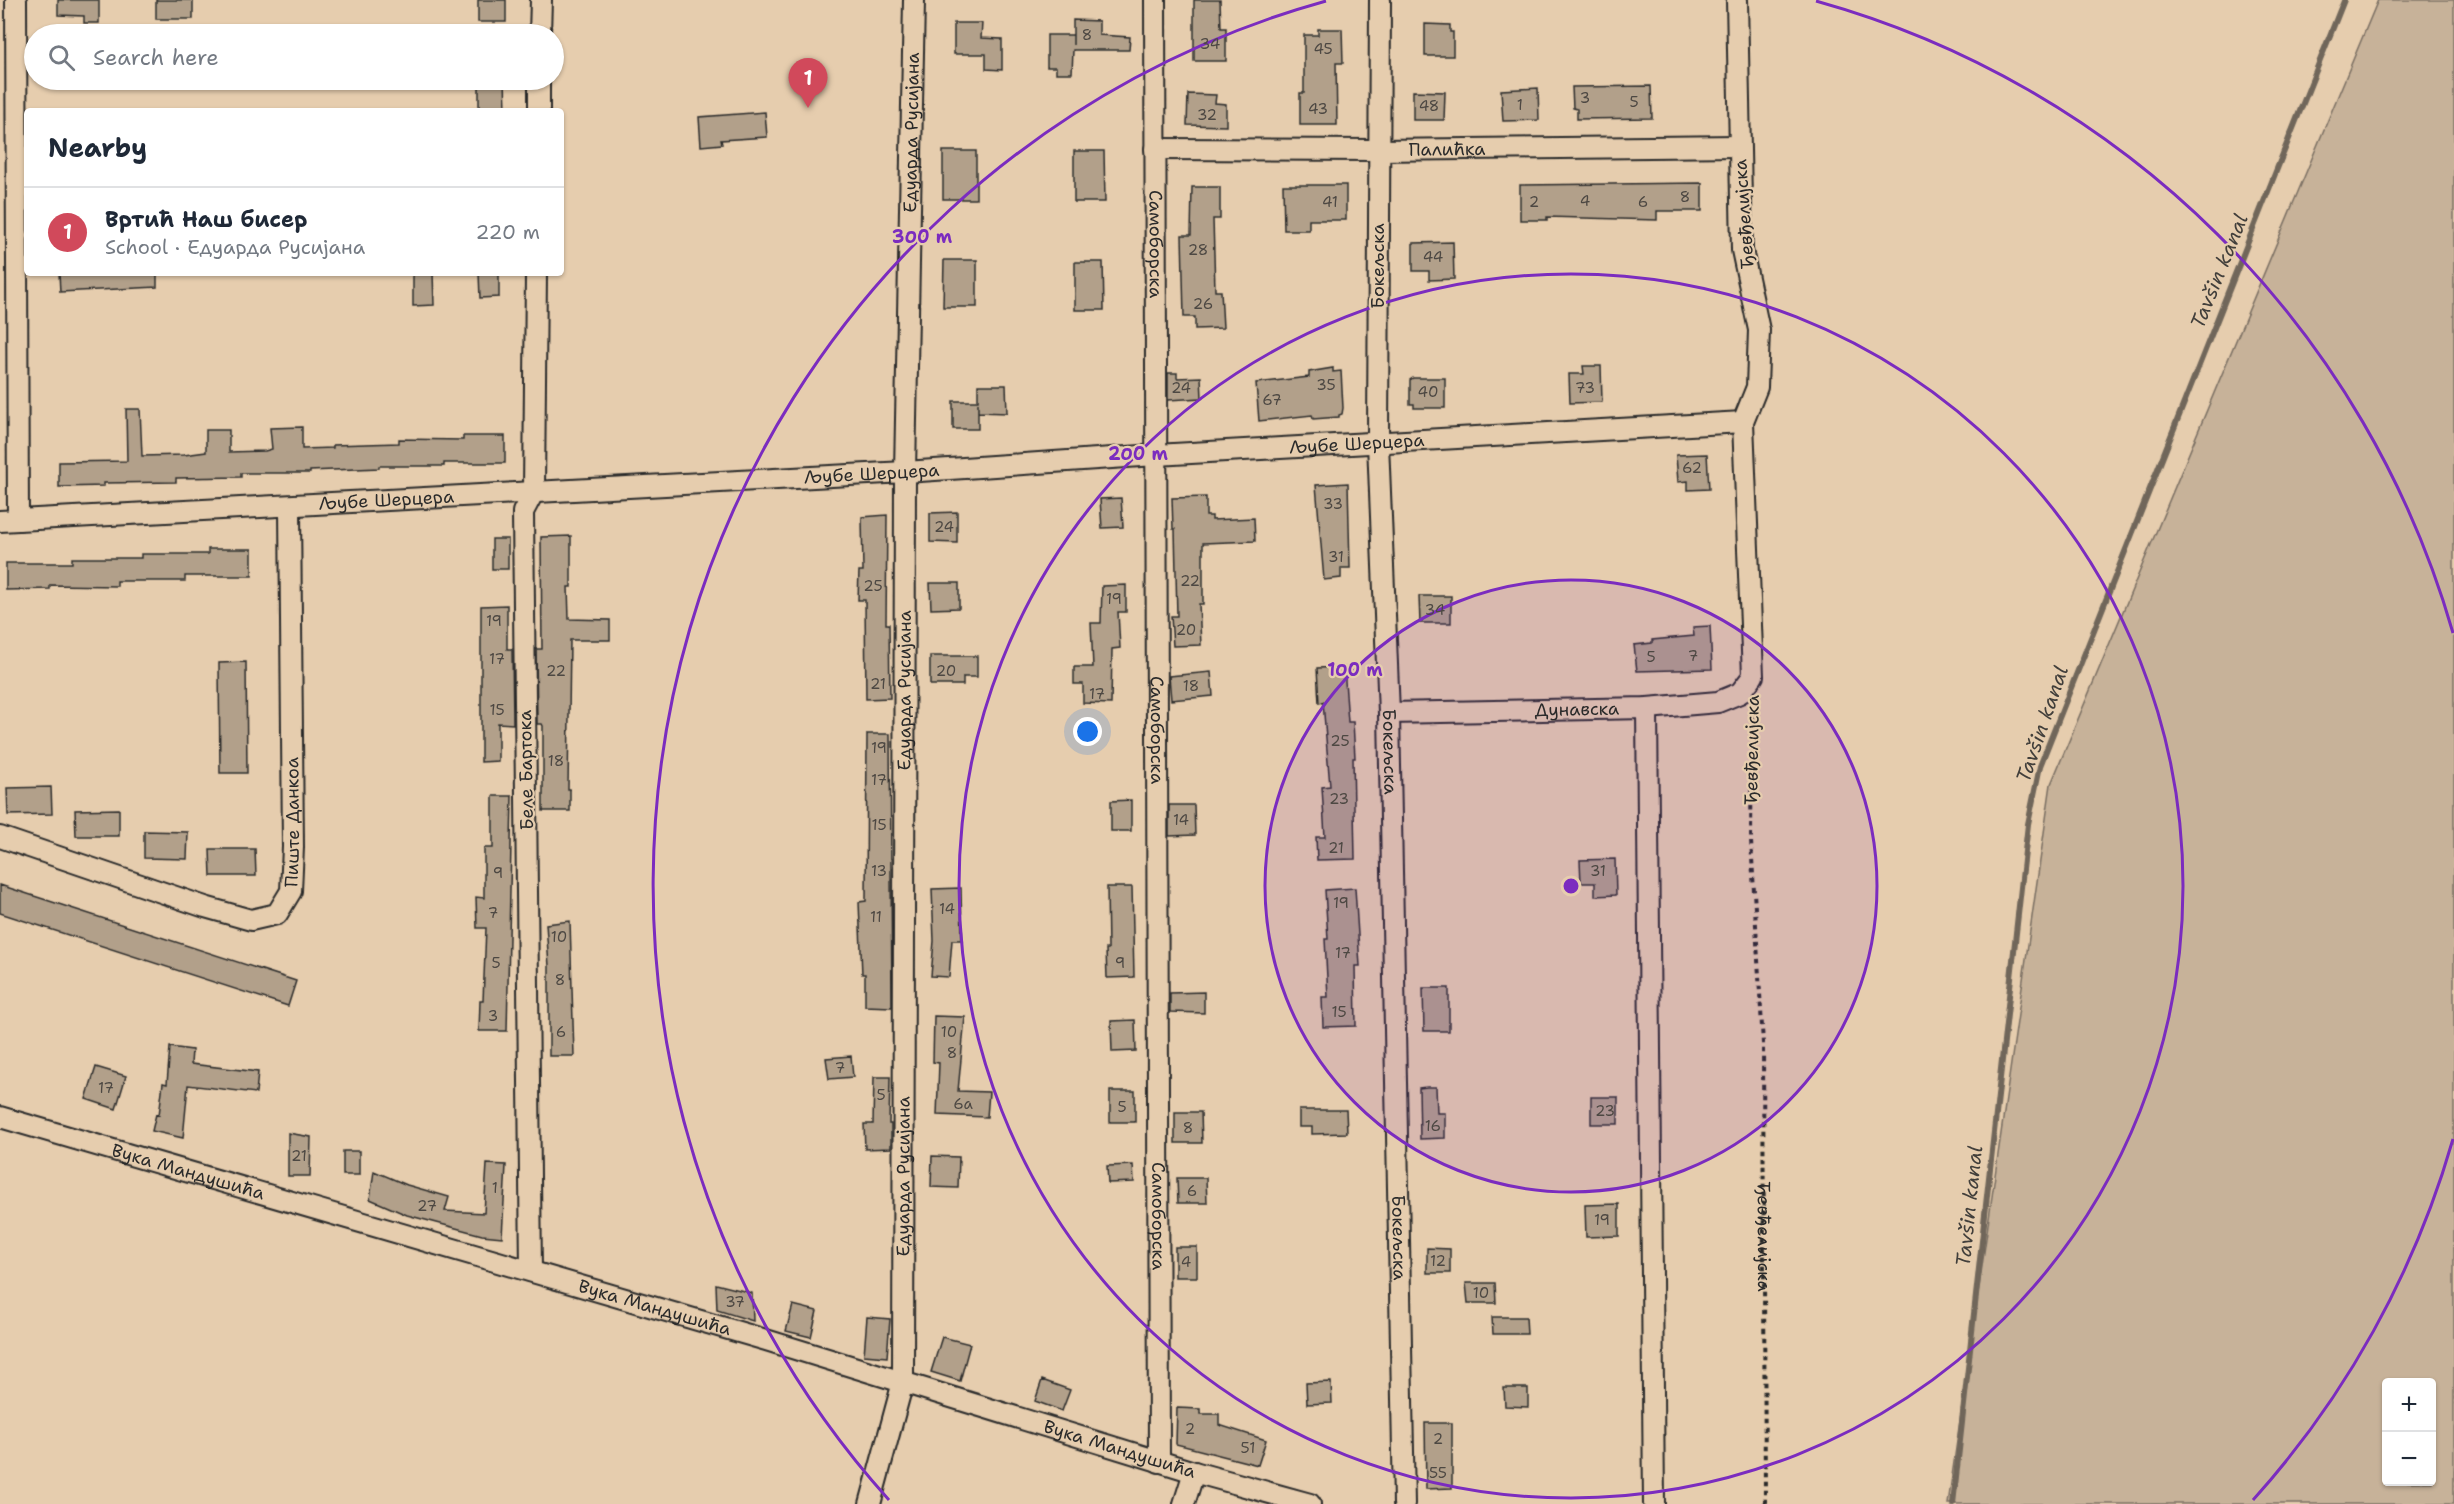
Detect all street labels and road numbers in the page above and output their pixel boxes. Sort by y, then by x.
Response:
street label: Едуарда Русијана [898,52,925,213]
street label: Палићка [1409,137,1485,162]
street label: Ђевђелијска [1728,158,1760,270]
street label: Самоборска [1144,190,1168,298]
street label: Бокељска [1366,223,1390,309]
street label: Љубе Шерцера [1288,428,1425,459]
street label: Љубе Шерцера [803,458,940,489]
street label: Љубе Шерцера [318,484,455,516]
street label: Едуарда Русијана [892,610,917,771]
street label: Самоборска [1145,676,1169,784]
street label: Ђевђелијска [1739,695,1765,805]
street label: Дунавска [1535,697,1619,722]
street label: Бокељска [1377,709,1403,795]
street label: Беле Бартока [513,710,539,830]
street label: Пиште Данкоа [279,757,305,888]
street label: Едуарда Русијана [891,1096,916,1257]
street label: Вука Мандушића [109,1138,267,1205]
street label: Самоборска [1146,1162,1170,1270]
street label: Ђевђелијска [1752,1182,1776,1292]
street label: Бокељска [1386,1195,1412,1281]
street label: Вука Мандушића [576,1274,734,1341]
street label: Вука Мандушића [1041,1414,1199,1484]

